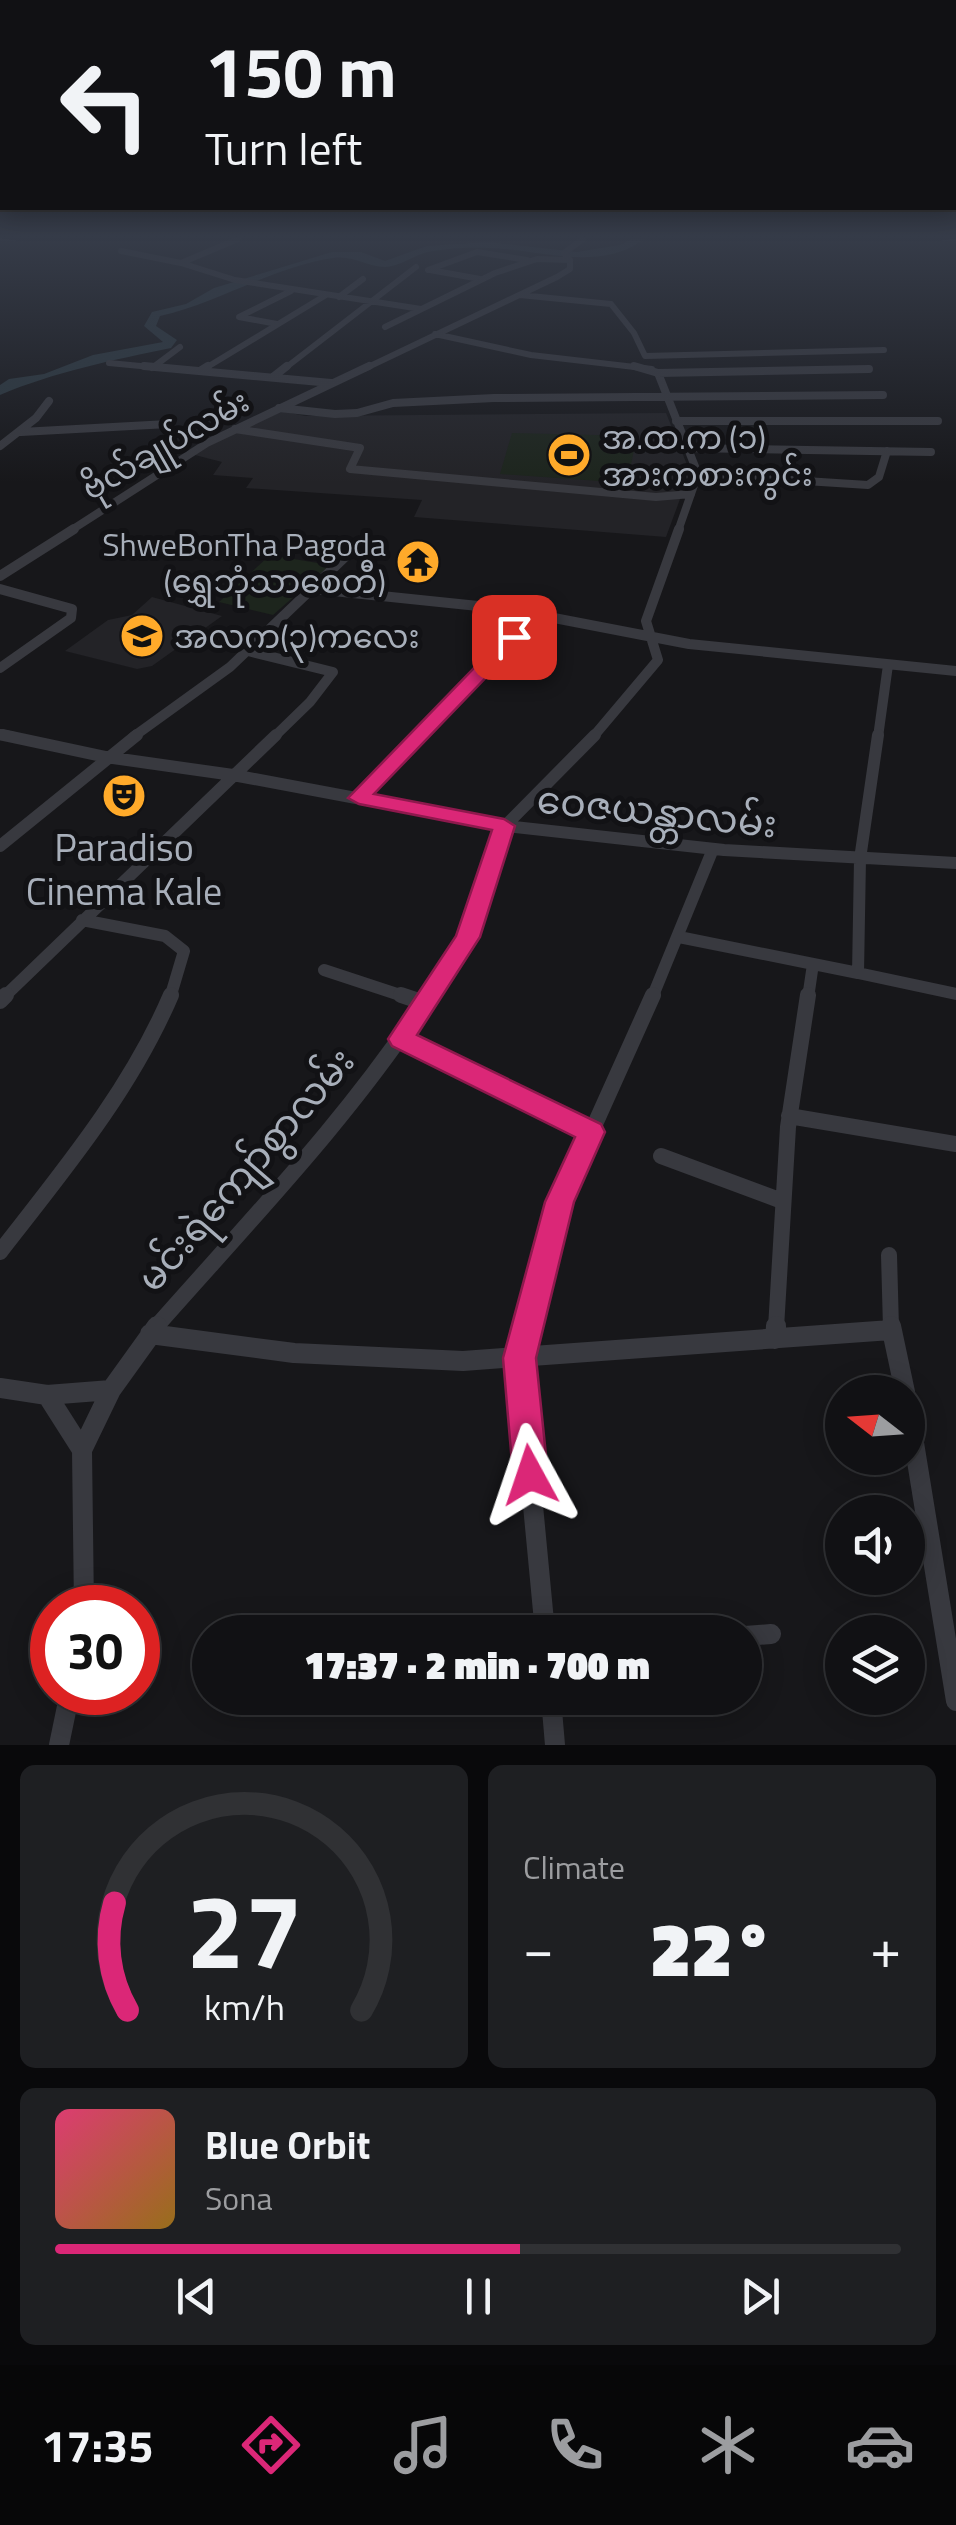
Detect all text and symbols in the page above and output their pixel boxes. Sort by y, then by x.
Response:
text: 150 m [205,18,397,124]
icon: left [40,40,170,170]
text: Turn left [205,114,362,182]
street label: ဗိုလ်ချုပ်လမ်း [72,377,259,514]
place label: အ.ထ.က (၁) အားကစားကွင်း [602,413,813,500]
sports icon: အ.ထ.က (၁) အားကစားကွင်း [546,432,592,478]
place label: ShweBonTha Pagoda (ရွှေဘုံသာစေတီ) [102,520,386,608]
temple icon: ShweBonTha Pagoda (ရွှေဘုံသာစေတီ) [395,539,441,585]
pin [472,595,557,680]
icon: arrive [487,610,542,665]
place label: အလက(၃)ကလေး [174,612,420,663]
school or university icon: အလက(၃)ကလေး [119,613,165,659]
street label: ဝေဇယန္တာလမ်း [534,770,780,855]
theatre icon: Paradiso Cinema Kale [101,773,147,819]
place label: Paradiso Cinema Kale [26,818,222,920]
street label: မင်းရဲကျော်စွာလမ်း [122,1034,370,1306]
north arrow [825,1375,925,1475]
map controls [825,1375,925,1715]
position arrow [478,1423,582,1527]
button: sound [825,1495,925,1595]
speed limit sign: 30 [30,1585,160,1715]
button: layers [825,1615,925,1715]
text: 17:37 · 2 min · 700 m [304,1636,650,1694]
text: Climate [523,1843,625,1891]
text: 27 [186,1850,302,2008]
text: 22° [650,1891,774,2005]
text: − [523,1906,554,1989]
text: + [870,1906,901,1989]
text: km/h [204,1979,284,2034]
text: Blue Orbit [205,2116,370,2174]
text: Sona [205,2174,272,2222]
icon: previous [169,2269,224,2324]
icon: pause [451,2269,506,2324]
icon: next [733,2269,788,2324]
icon: directions [236,2410,306,2480]
icon: music [388,2410,458,2480]
icon: phone [540,2410,610,2480]
icon: climate [693,2410,763,2480]
icon: car [845,2410,915,2480]
text: 17:35 [41,2411,153,2479]

